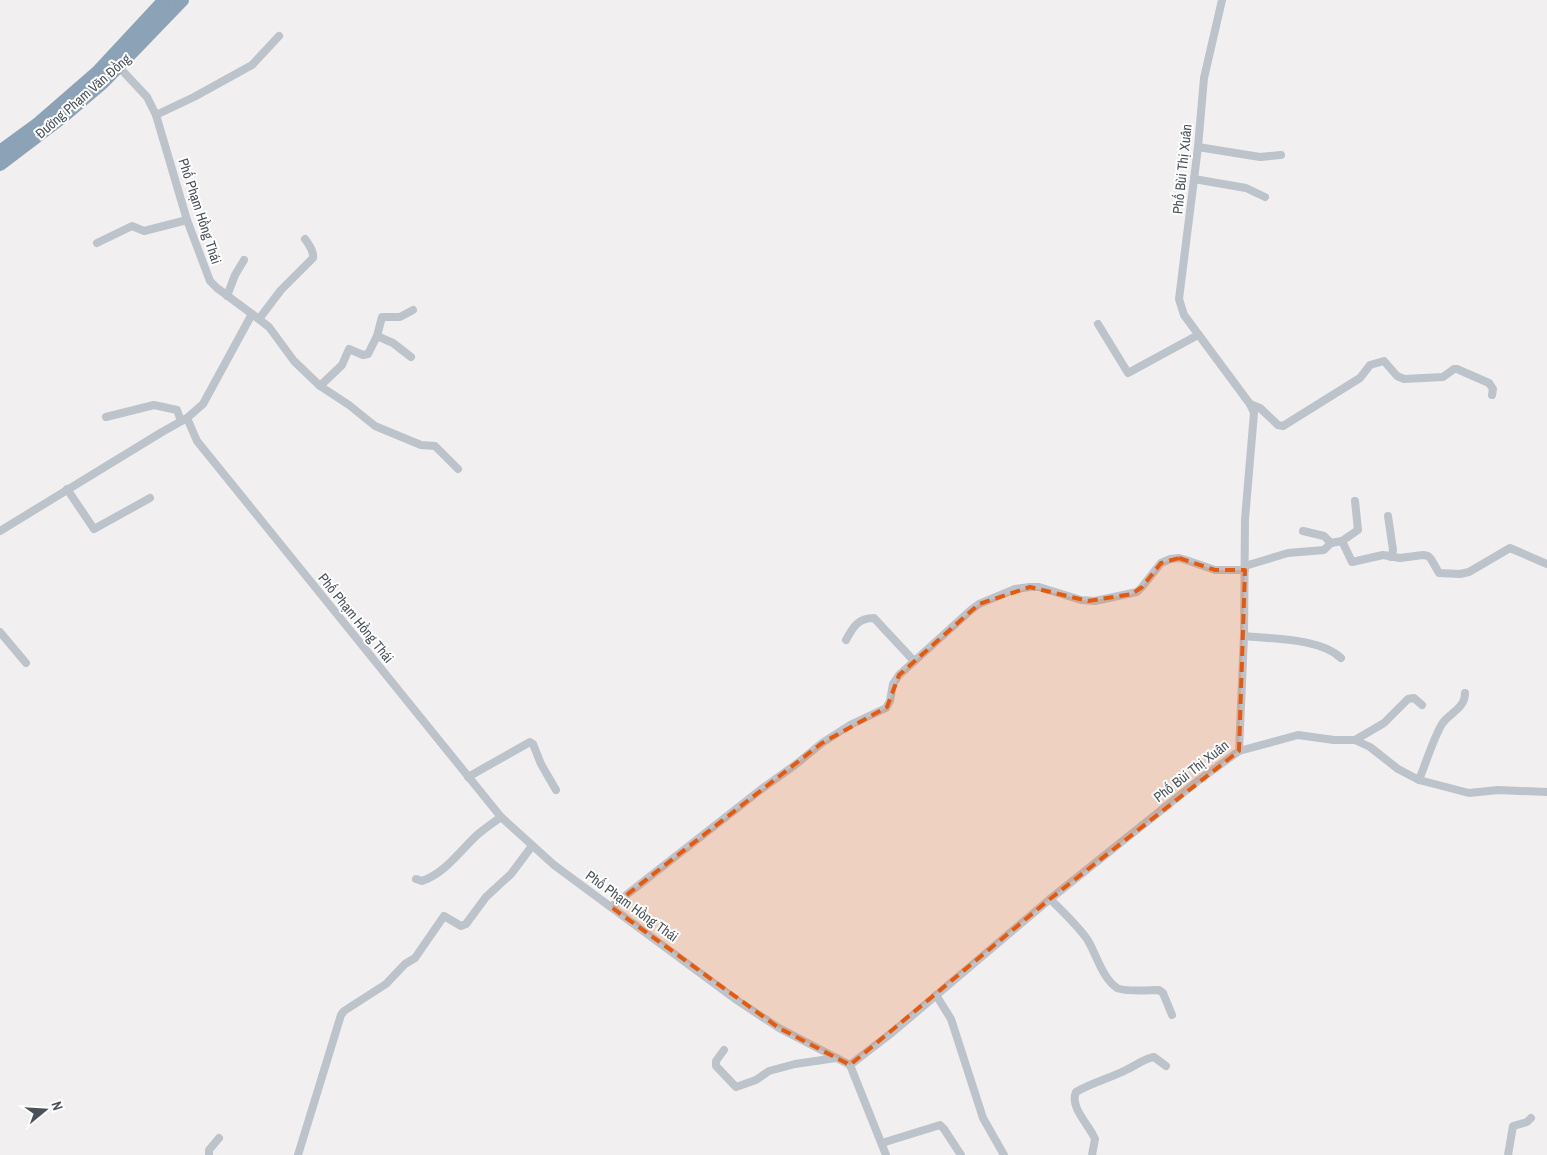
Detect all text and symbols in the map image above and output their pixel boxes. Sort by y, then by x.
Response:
street label: Đường Phạm Văn Đồng [32,49,135,142]
street label: Phố Bùi Thị Xuân [1168,123,1196,215]
street label: Phố Phạm Hồng Thái [174,156,226,266]
street label: Phố Phạm Hồng Thái [314,570,398,666]
street label: Phố Bùi Thị Xuân [1150,736,1232,806]
street label: Phố Phạm Hồng Thái [582,866,682,946]
north arrow [20,1085,70,1135]
text: N [48,1099,67,1113]

